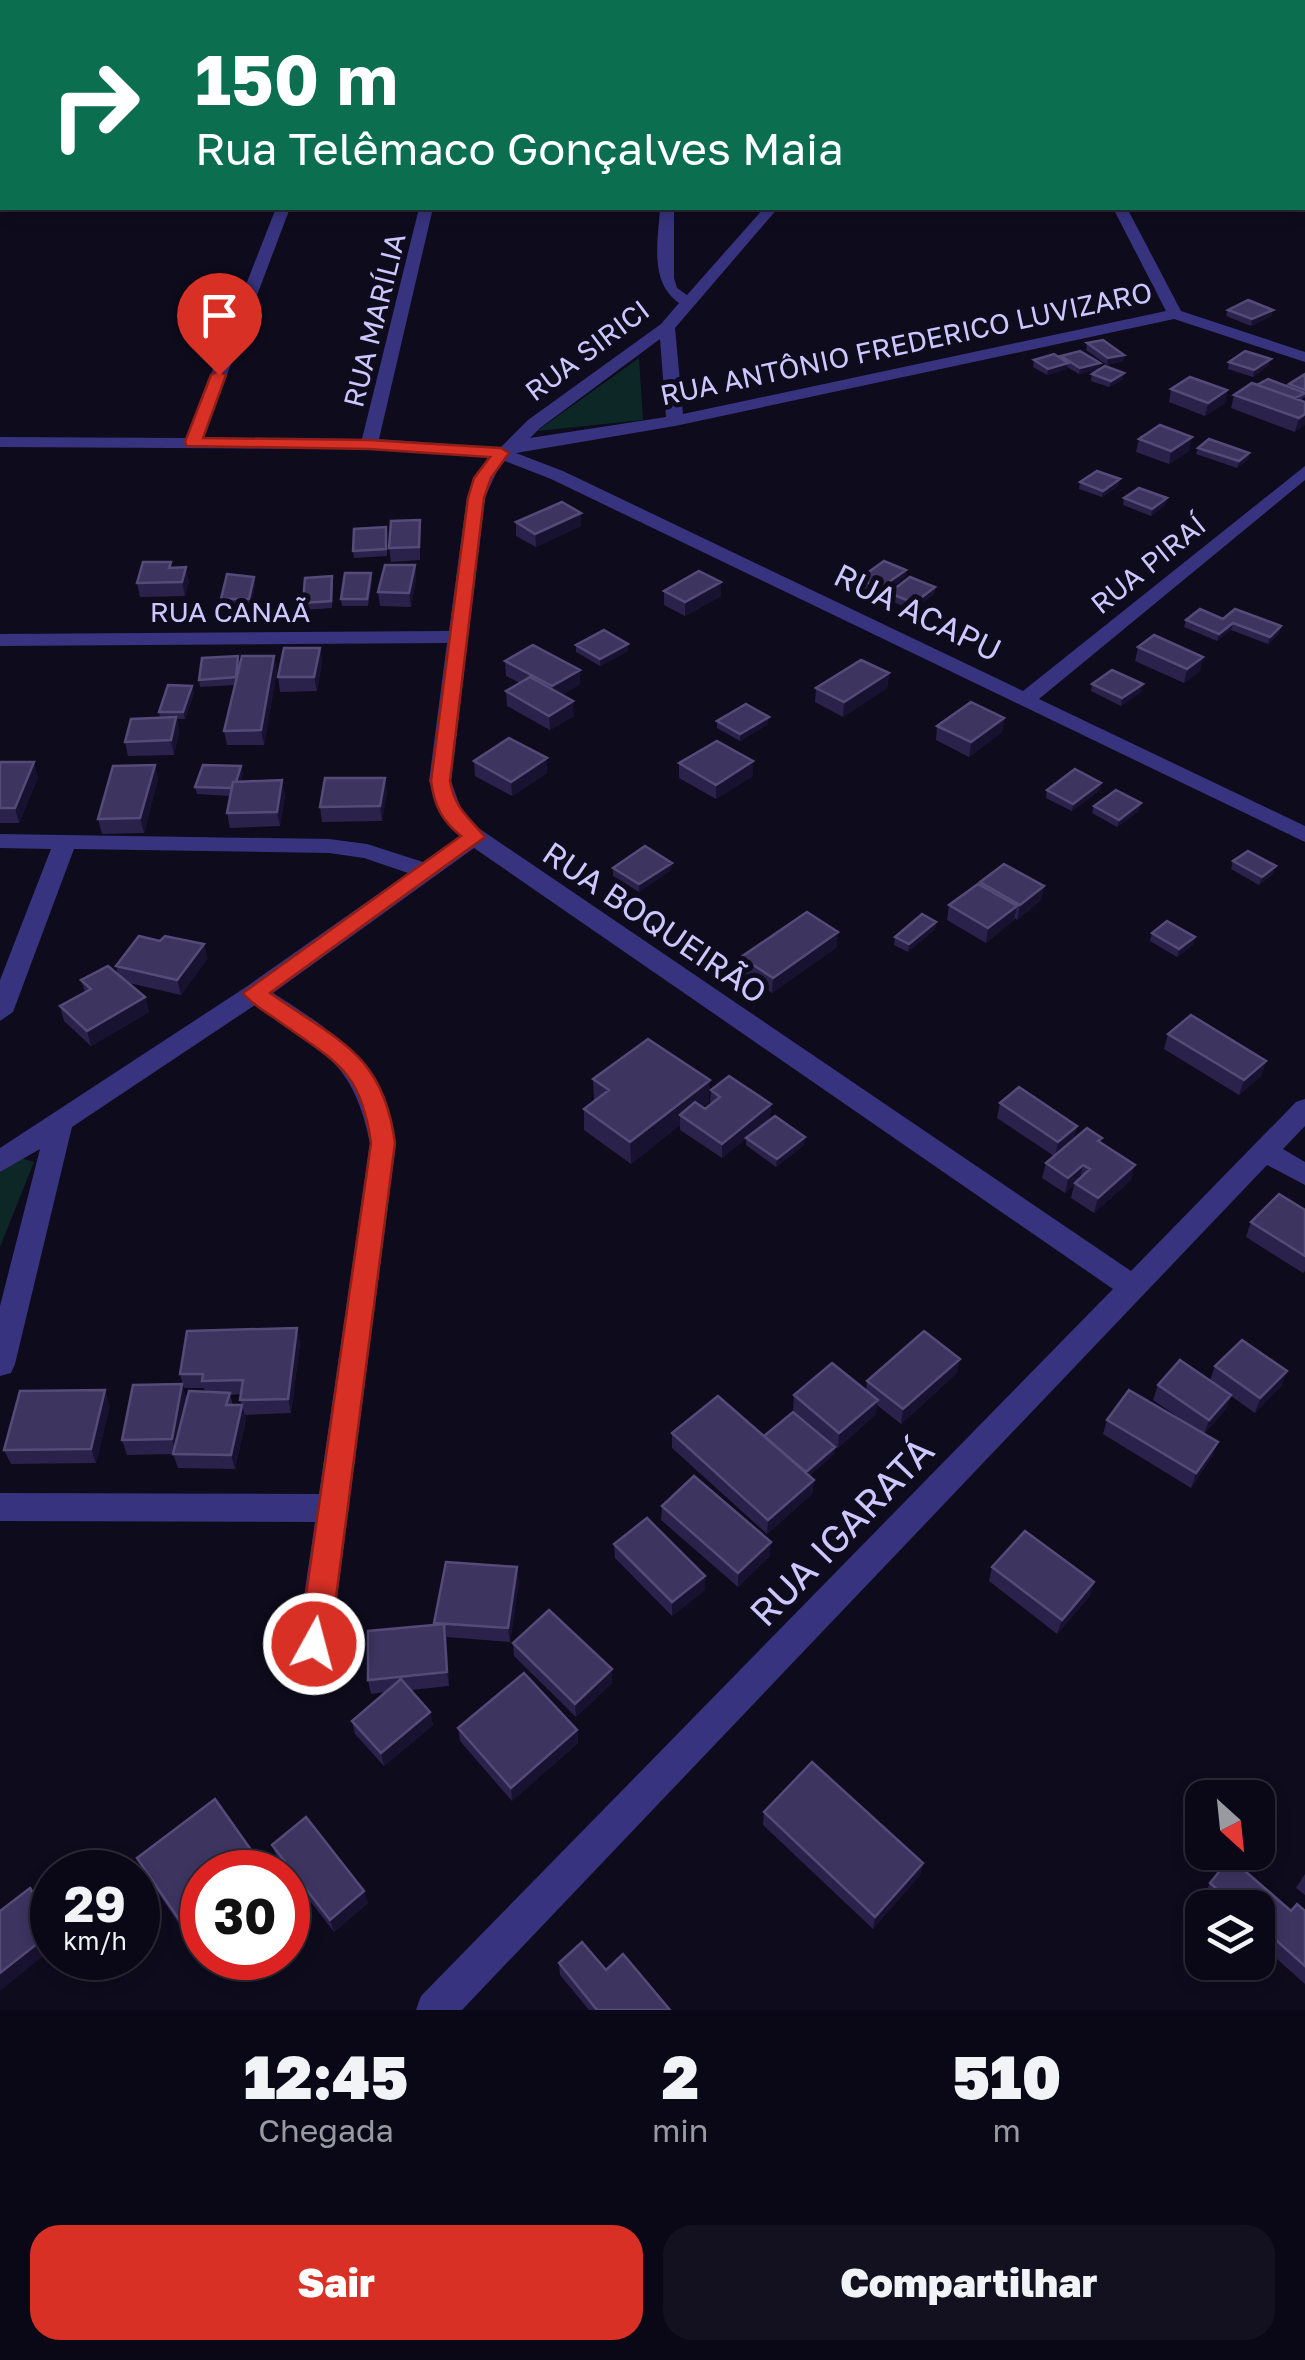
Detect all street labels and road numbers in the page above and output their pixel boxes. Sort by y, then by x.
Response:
street label: RUA MARÍLIA [336,229,412,410]
street label: RUA ANTÔNIO FREDERICO LUVIZARO [657,275,1155,411]
street label: RUA SIRICI [519,293,655,407]
street label: RUA PIRAÍ [1084,507,1213,620]
street label: RUA ACAPU [828,555,1008,669]
street label: RUA CANAÃ [150,595,311,628]
street label: RUA BOQUEIRÃO [536,833,774,1011]
street label: RUA IGARATÁ [740,1427,942,1635]

